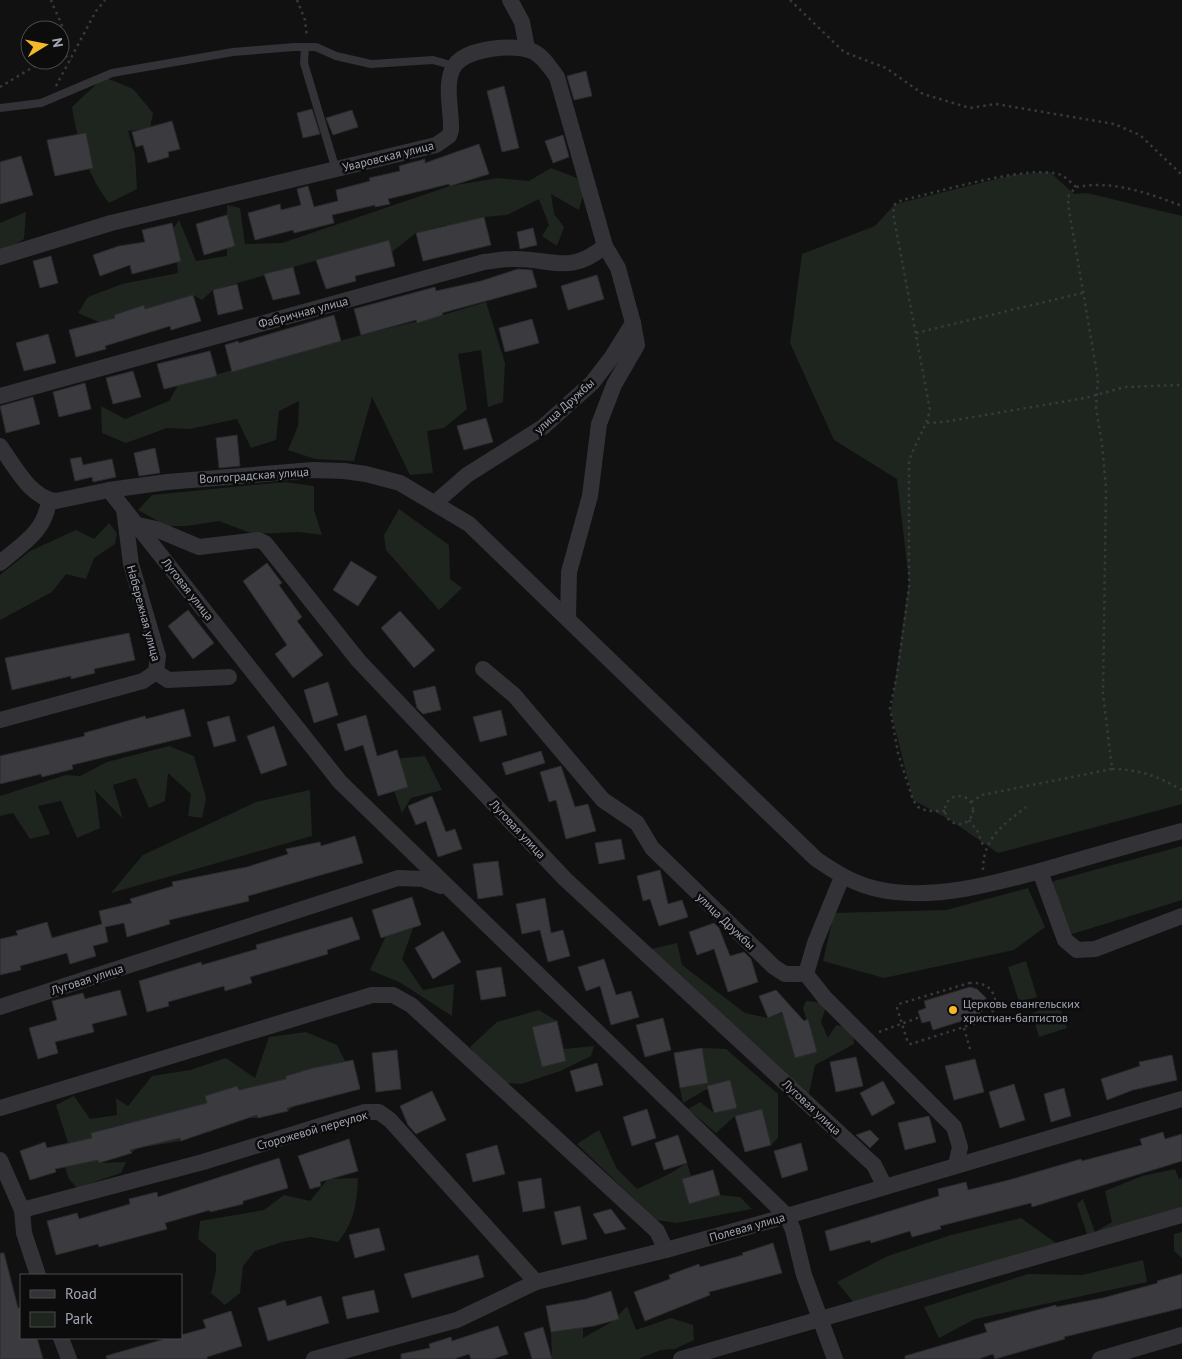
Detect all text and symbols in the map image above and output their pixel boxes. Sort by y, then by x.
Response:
north arrow [20,20,70,70]
text: N [48,37,67,49]
street label: Уваровская улица [341,137,435,175]
street label: Фабричная улица [256,293,350,331]
street label: улица Дружбы [531,375,597,437]
street label: Волгоградская улица [199,464,309,486]
street label: Луговая улица [158,554,217,623]
street label: Набережная улица [124,563,164,663]
street label: Луговая улица [486,796,549,862]
street label: улица Дружбы [694,889,758,953]
street label: Луговая улица [48,960,125,998]
place label: Церковь евангельских христиан-баптистов [963,996,1080,1025]
marker: Церковь евангельских христиан-баптистов [947,1004,959,1016]
street label: Луговая улица [779,1075,845,1138]
street label: Сторожевой переулок [255,1107,369,1153]
street label: Полевая улица [708,1209,786,1245]
legend [20,1274,182,1339]
text: Road [65,1284,97,1303]
text: Park [65,1309,93,1328]

